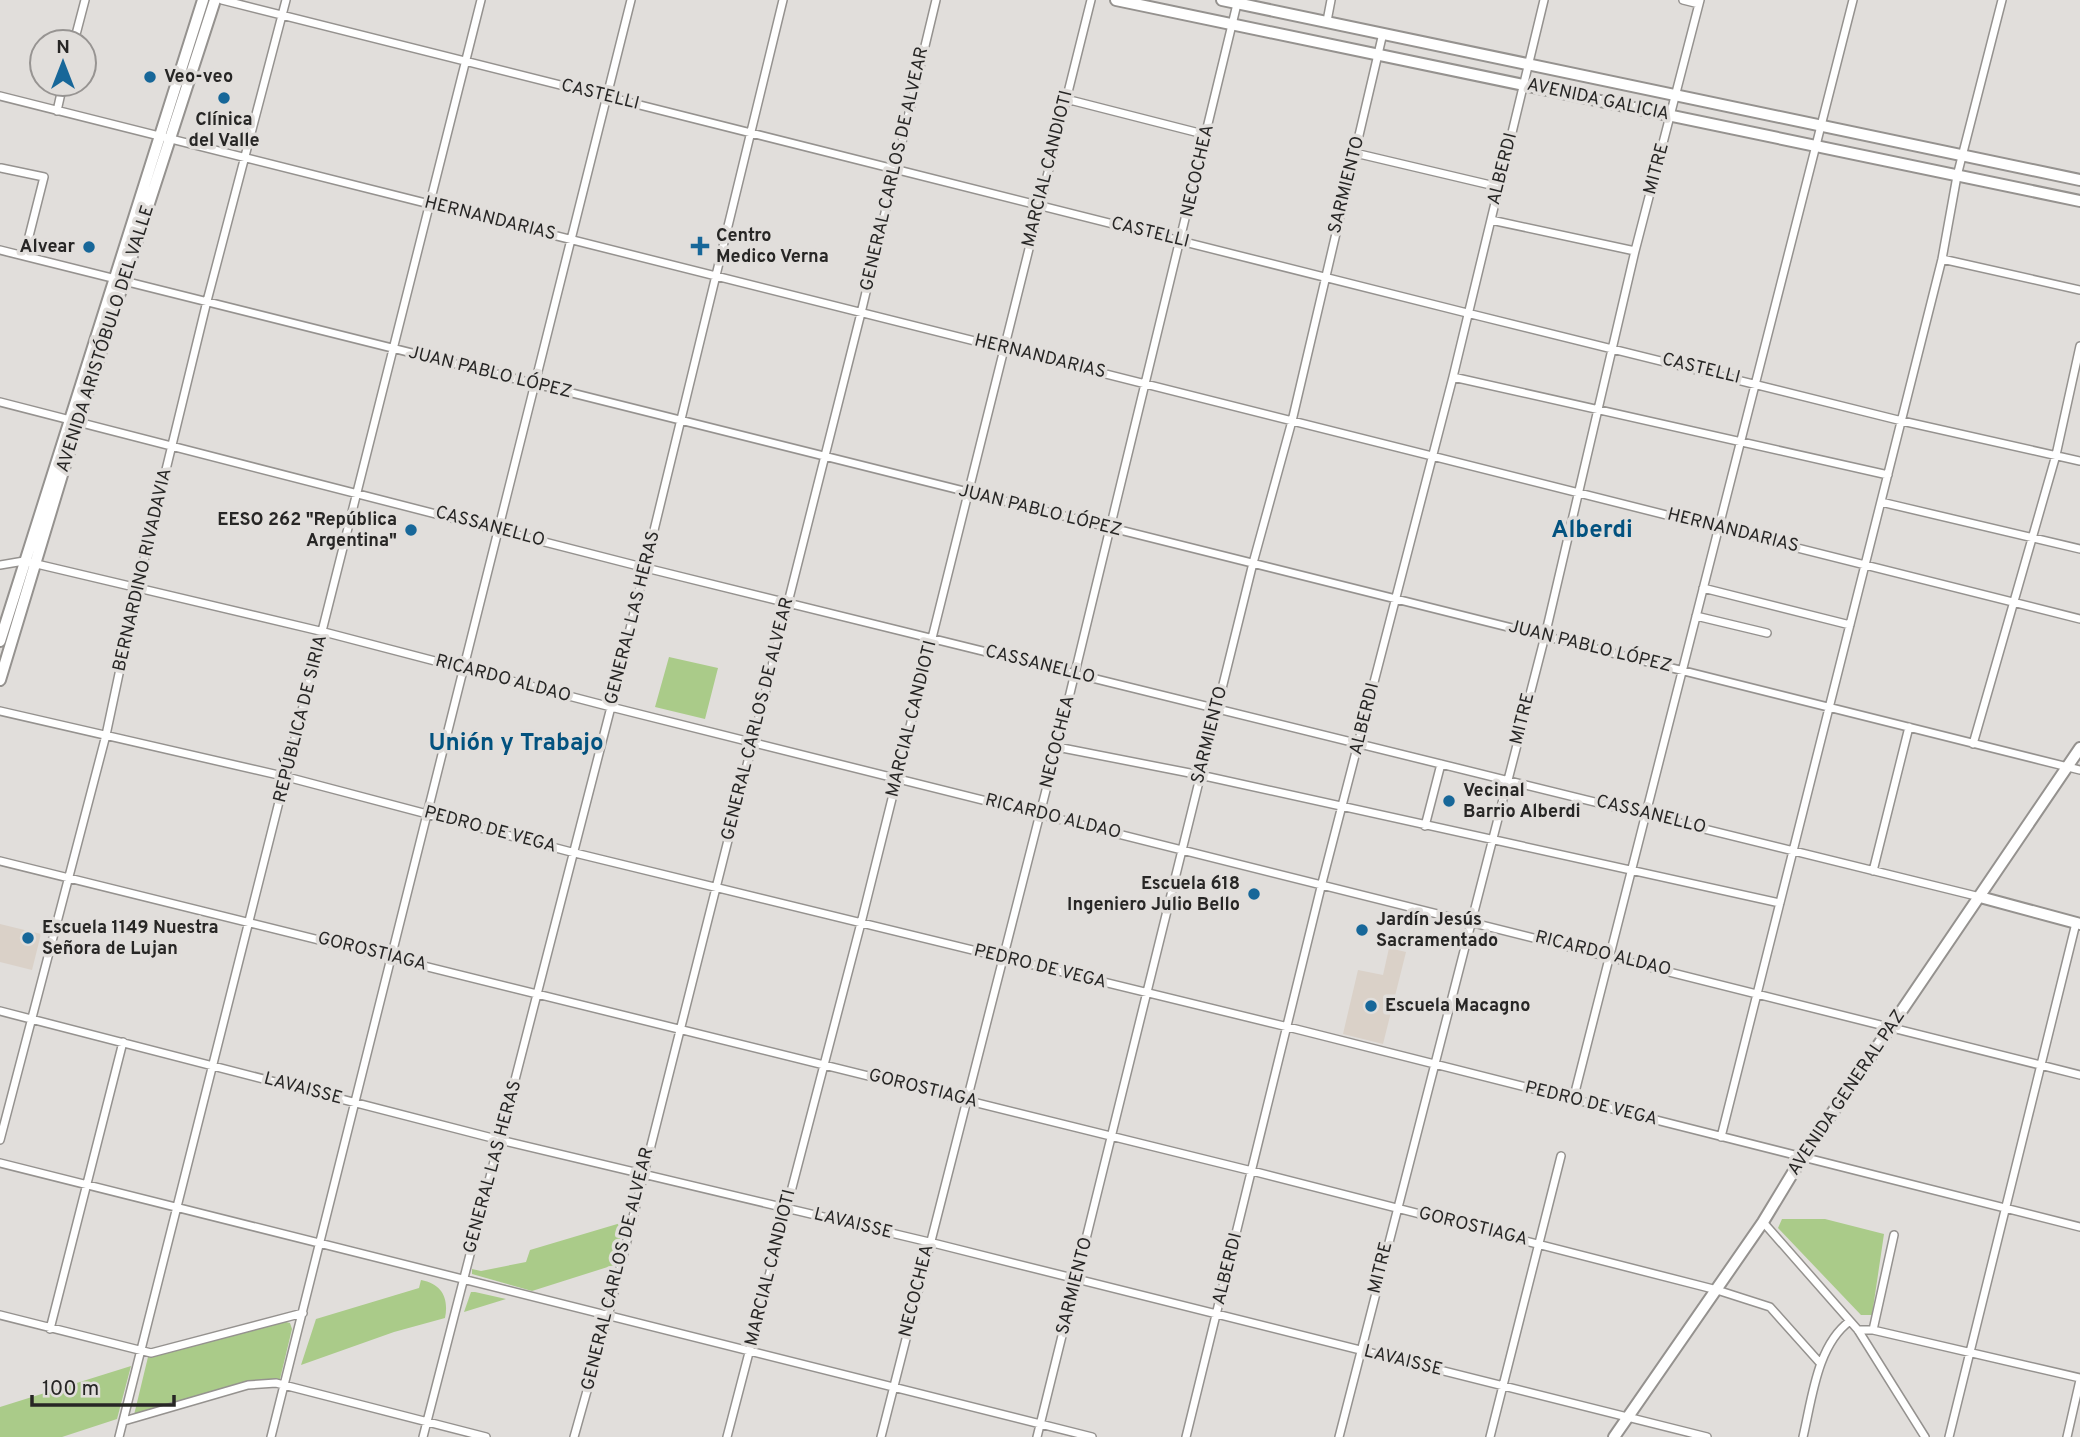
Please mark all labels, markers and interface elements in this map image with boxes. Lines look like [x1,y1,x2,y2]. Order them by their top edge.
north arrow [28,28,98,98]
text: N [56,36,70,60]
street label: GENERAL CARLOS DE ALVEAR [856,45,934,293]
place label: Veo-veo [164,66,233,89]
marker: Veo-veo [142,69,158,85]
street label: CASTELLI [558,74,642,116]
street label: AVENIDA GALICIA [1525,74,1671,126]
street label: MARCIAL CANDIOTI [1017,88,1079,250]
marker: Clínica del Valle [216,90,232,106]
place label: Clínica del Valle [189,109,259,153]
street label: NECOCHEA [1176,122,1220,220]
street label: ALBERDI [1483,131,1523,207]
street label: SARMIENTO [1324,134,1370,236]
street label: MITRE [1639,141,1675,197]
street label: HERNANDARIAS [422,192,558,246]
street label: AVENIDA ARISTÓBULO DEL VALLE [50,202,160,475]
street label: CASTELLI [1108,212,1192,254]
place label: Centro Medico Verna [716,225,829,269]
place label: Alvear [19,236,75,259]
marker: Centro Medico Verna [690,236,710,256]
marker: Alvear [81,239,97,255]
street label: HERNANDARIAS [972,330,1108,384]
street label: JUAN PABLO LÓPEZ [406,340,575,404]
street label: CASTELLI [1659,348,1743,390]
street label: BERNARDINO RIVADAVIA [108,466,178,674]
street label: JUAN PABLO LÓPEZ [956,478,1125,542]
street label: CASSANELLO [433,501,547,553]
street label: HERNANDARIAS [1665,504,1801,558]
place label: EESO 262 "República Argentina" [217,509,397,553]
district label: Alberdi [1551,516,1633,546]
marker: EESO 262 "República Argentina" [403,522,419,538]
street label: GENERAL LAS HERAS [600,529,666,707]
street label: GENERAL CARLOS DE ALVEAR [717,595,799,843]
street label: JUAN PABLO LÓPEZ [1506,614,1675,678]
street label: REPÚBLICA DE SIRIA [267,632,333,805]
street label: MARCIAL CANDIOTI [881,638,943,800]
street label: CASSANELLO [983,640,1097,690]
street label: RICARDO ALDAO [433,650,573,708]
street label: ALBERDI [1345,681,1385,757]
street label: SARMIENTO [1187,684,1233,786]
street label: MITRE [1505,691,1541,747]
street label: NECOCHEA [1035,693,1081,791]
district label: Unión y Trabajo [428,729,604,759]
place label: Vecinal Barrio Alberdi [1463,780,1581,824]
street label: RICARDO ALDAO [983,789,1123,845]
street label: CASSANELLO [1594,790,1708,840]
marker: Vecinal Barrio Alberdi [1441,793,1457,809]
street label: PEDRO DE VEGA [421,801,559,859]
place label: Escuela 618 Ingeniero Julio Bello [1067,873,1240,917]
marker: Escuela 618 Ingeniero Julio Bello [1246,886,1262,902]
place label: Jardín Jesús Sacramentado [1376,909,1498,953]
place label: Escuela 1149 Nuestra Señora de Lujan [42,917,219,961]
marker: Jardín Jesús Sacramentado [1354,922,1370,938]
street label: RICARDO ALDAO [1533,926,1673,982]
street label: GOROSTIAGA [315,927,429,977]
marker: Escuela 1149 Nuestra Señora de Lujan [20,930,36,946]
street label: PEDRO DE VEGA [971,939,1109,995]
place label: Escuela Macagno [1385,995,1530,1018]
marker: Escuela Macagno [1363,998,1379,1014]
street label: AVENIDA GENERAL PAZ [1783,1006,1911,1180]
street label: GOROSTIAGA [866,1064,980,1114]
street label: LAVAISSE [261,1067,345,1111]
street label: PEDRO DE VEGA [1522,1076,1660,1132]
street label: GENERAL LAS HERAS [459,1078,527,1256]
street label: GENERAL CARLOS DE ALVEAR [577,1145,659,1393]
street label: MARCIAL CANDIOTI [740,1187,802,1349]
street label: GOROSTIAGA [1416,1202,1530,1252]
street label: LAVAISSE [811,1203,895,1245]
street label: ALBERDI [1208,1231,1248,1307]
street label: SARMIENTO [1052,1235,1098,1337]
street label: MITRE [1363,1240,1399,1296]
street label: NECOCHEA [894,1242,940,1340]
street label: LAVAISSE [1361,1340,1445,1382]
scale bar [32,1364,173,1408]
text: 100 m [42,1376,99,1403]

